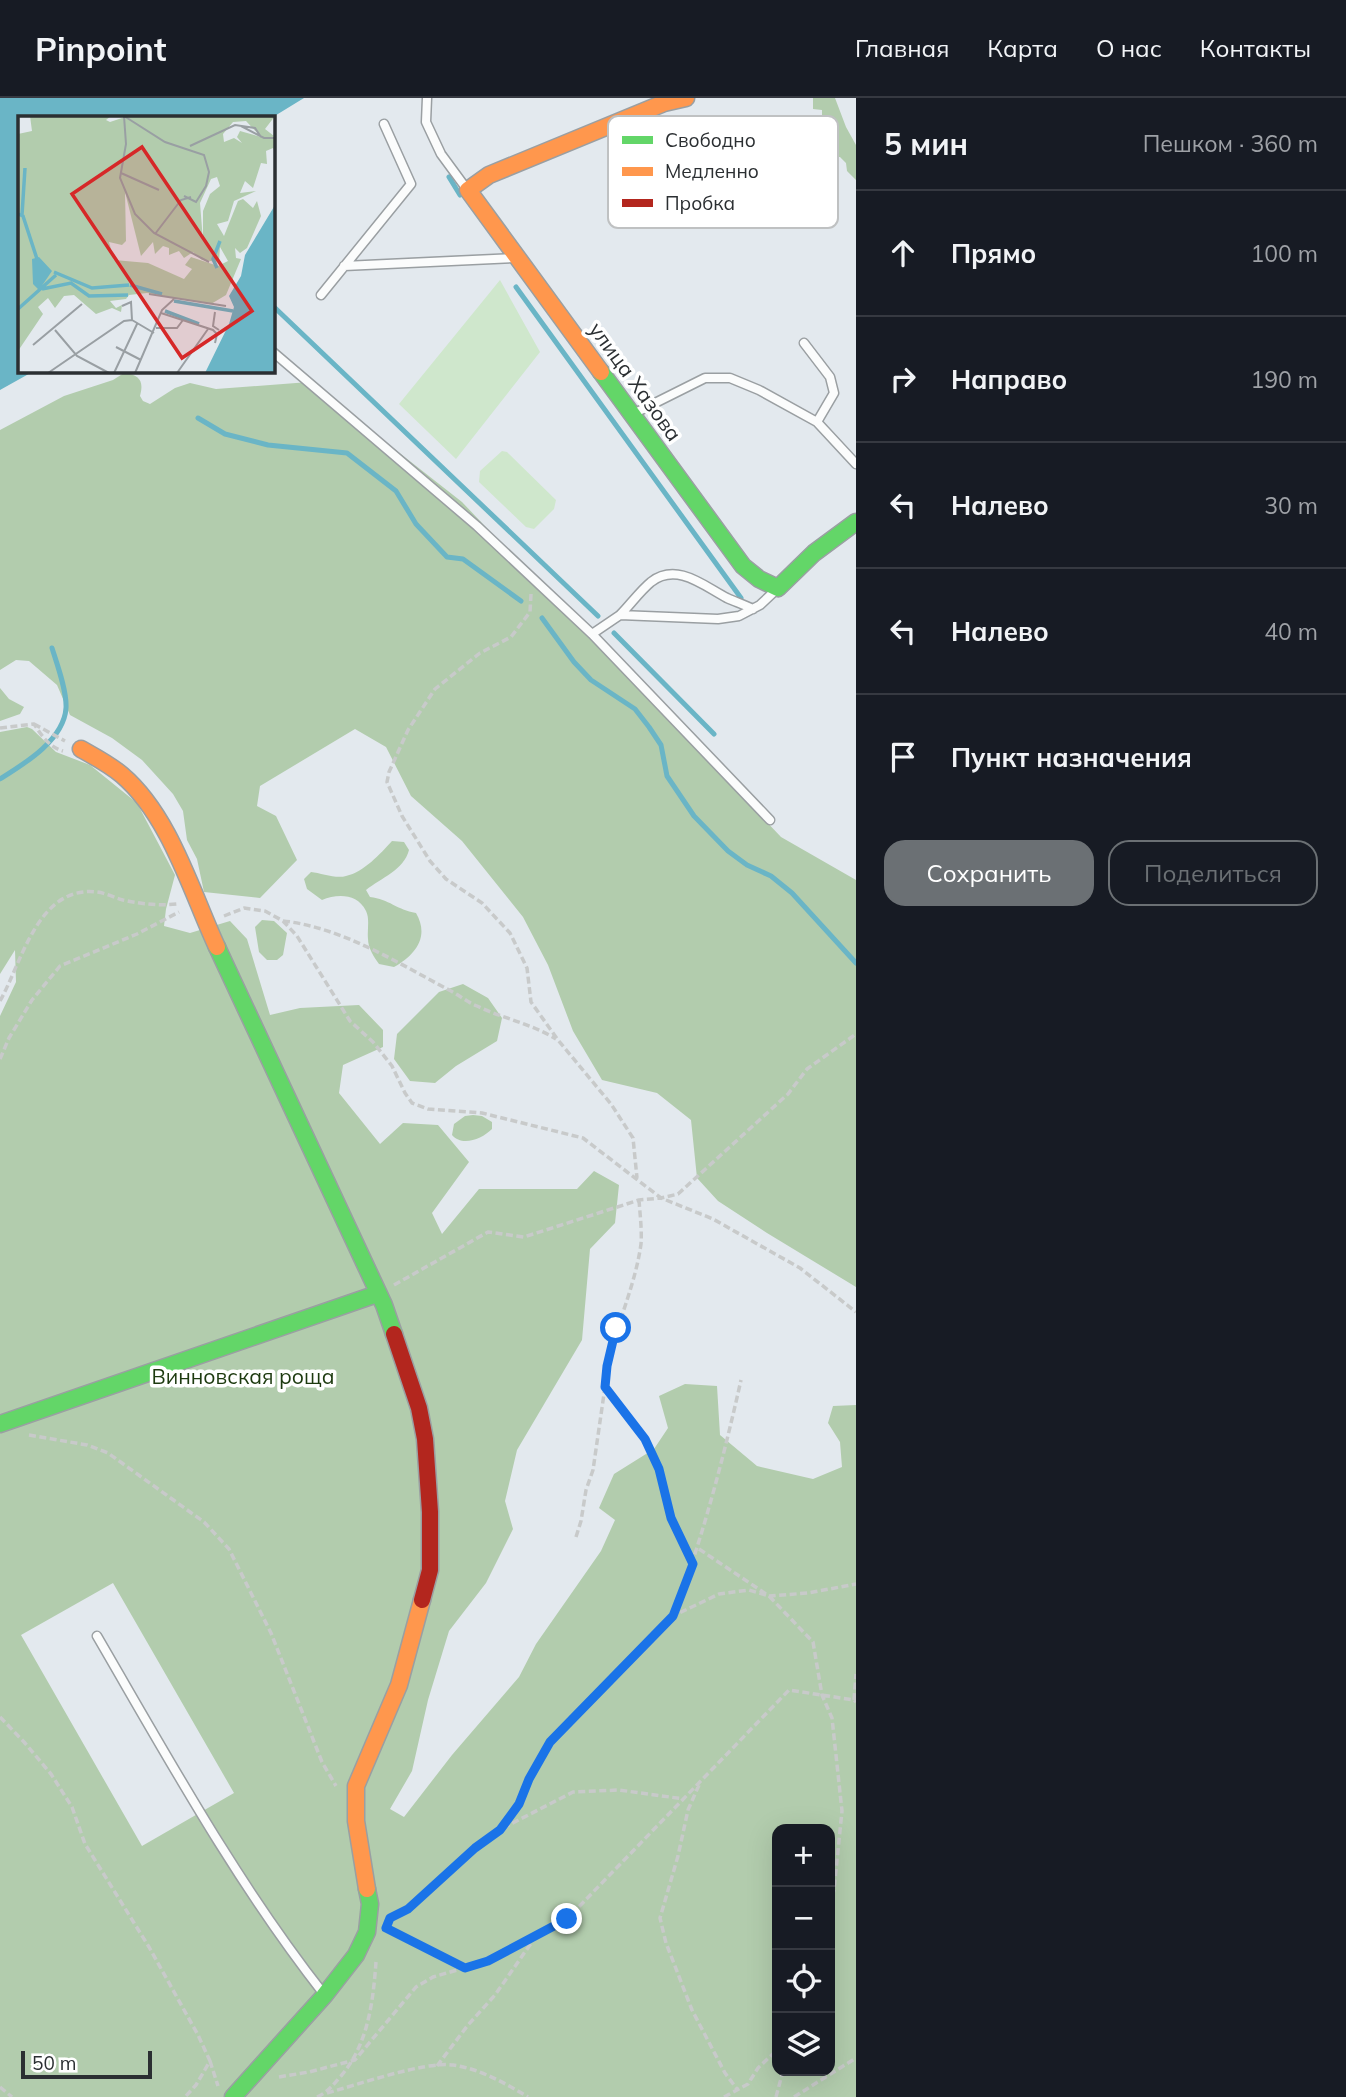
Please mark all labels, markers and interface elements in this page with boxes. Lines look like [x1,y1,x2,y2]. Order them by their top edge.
text: Pinpoint [35,28,167,69]
text: Главная [855,33,949,63]
text: Карта [987,33,1058,63]
text: О нас [1096,33,1162,63]
text: Контакты [1200,33,1311,63]
inset map [18,116,275,373]
legend [608,116,838,228]
text: 5 мин [884,125,968,163]
text: Свободно [665,128,756,152]
text: Пешком · 360 m [1143,129,1318,158]
text: Медленно [665,159,759,183]
text: Пробка [665,191,735,215]
icon: ahead [884,234,922,272]
text: Прямо [951,237,1036,270]
text: 100 m [1250,239,1318,268]
street label: улица Хазова [584,317,688,446]
icon: right [884,360,922,398]
text: Направо [951,363,1067,396]
text: 190 m [1250,365,1318,394]
icon: left [884,486,922,524]
text: Налево [951,489,1049,522]
text: 30 m [1264,491,1318,520]
icon: left [884,612,922,650]
text: Налево [951,615,1049,648]
text: 40 m [1264,617,1318,646]
icon: arrive [884,738,922,776]
text: Пункт назначения [951,741,1192,774]
button: Сохранить [884,840,1094,906]
button: Поделиться [1108,840,1318,906]
route start [600,1312,631,1343]
park label: Винновская роща [151,1363,335,1389]
map controls [772,1824,835,2076]
button: + [772,1824,835,1887]
button: − [772,1887,835,1950]
route end [551,1903,582,1934]
button: locate [772,1950,835,2013]
button: layers [772,2013,835,2076]
scale bar [21,2048,152,2080]
text: 50 m [32,2051,76,2075]

